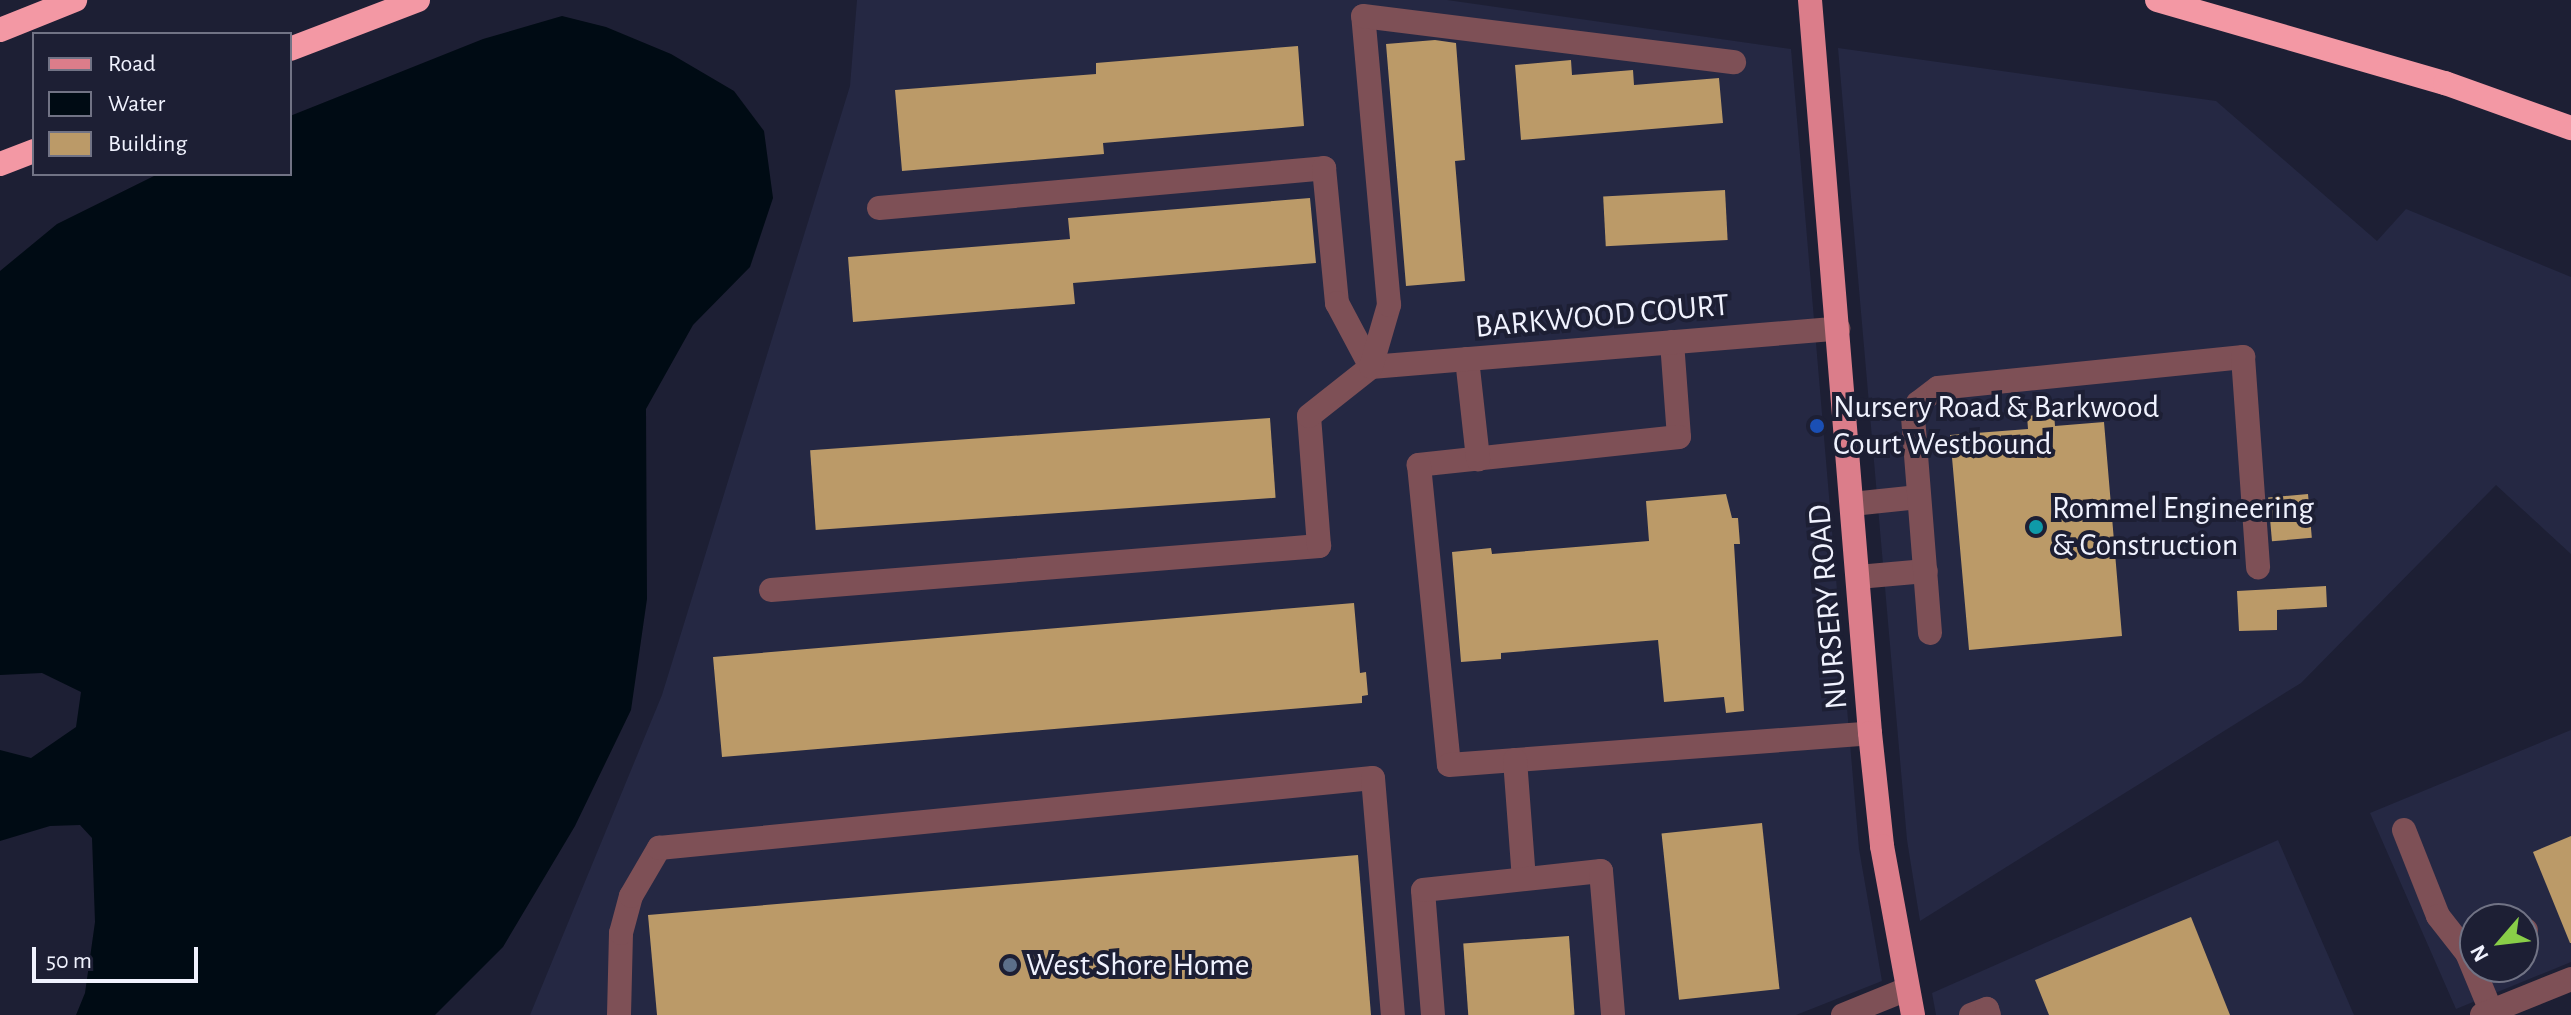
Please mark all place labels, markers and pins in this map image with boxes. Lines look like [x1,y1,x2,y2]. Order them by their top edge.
place label: Nursery Road & Barkwood Court Westbound [1833,389,2159,464]
marker: Nursery Road & Barkwood Court Westbound [1808,417,1826,435]
place label: Rommel Engineering & Construction [2052,490,2314,565]
marker: Rommel Engineering & Construction [2027,518,2045,536]
place label: West Shore Home [1026,946,1249,984]
marker: West Shore Home [1001,956,1019,974]

